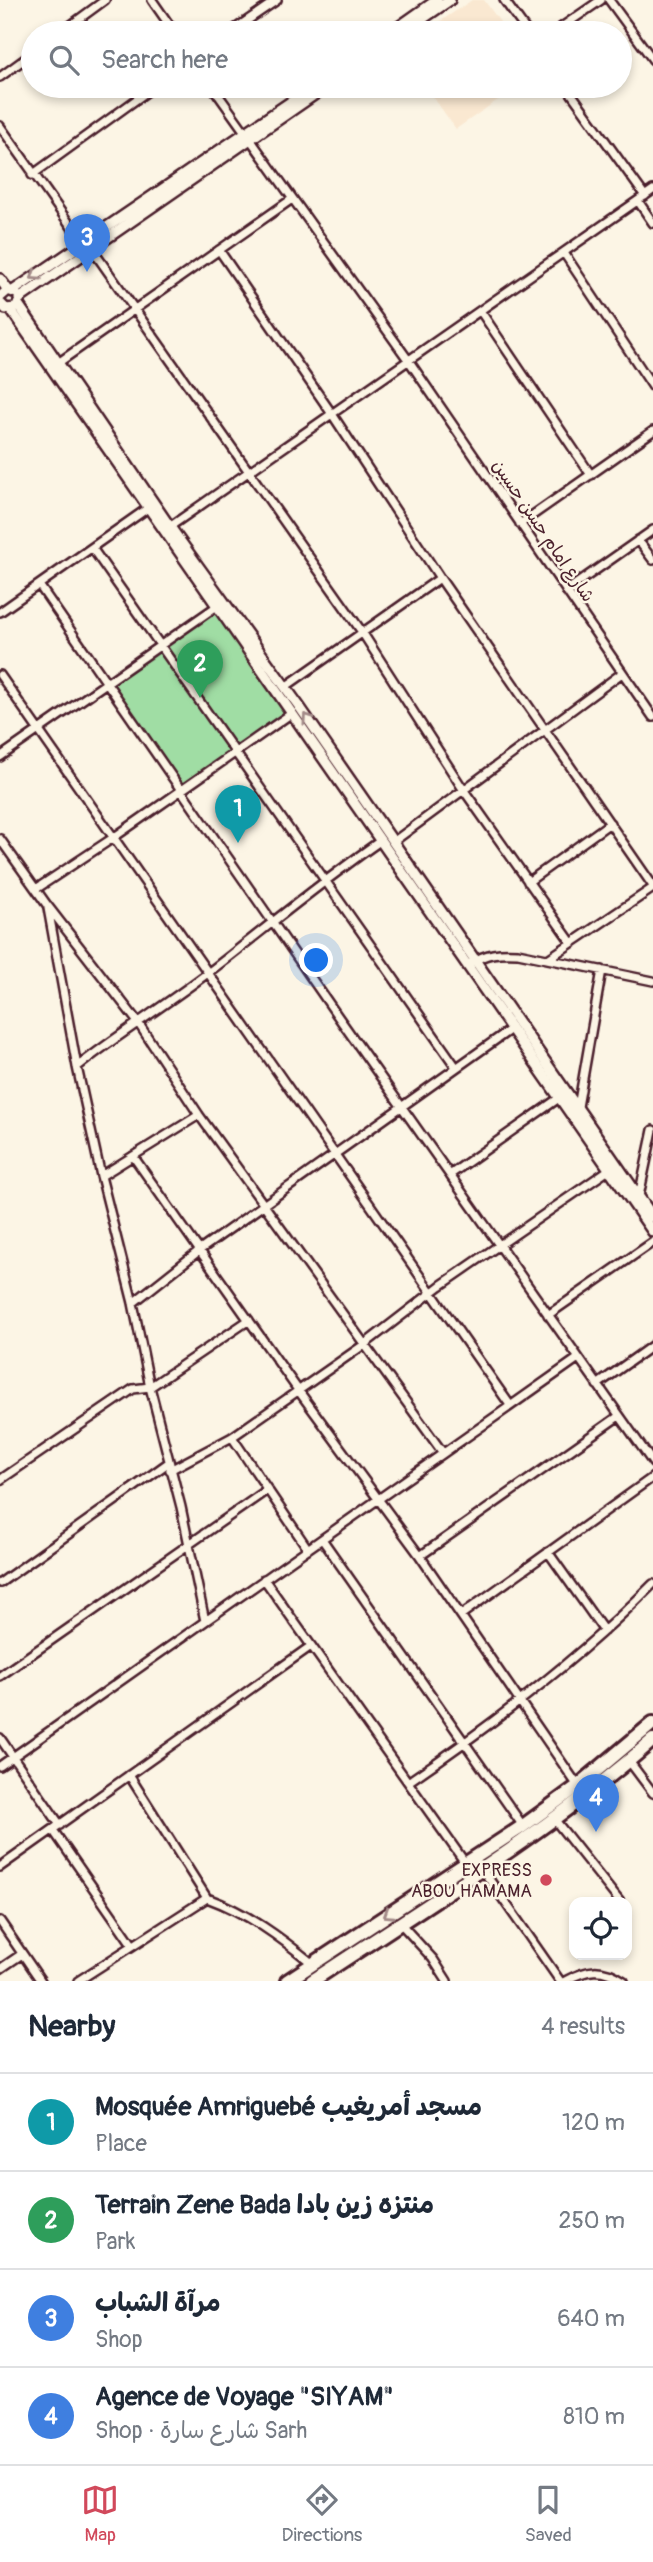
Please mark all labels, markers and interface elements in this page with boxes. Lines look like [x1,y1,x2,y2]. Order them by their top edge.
search box [21,21,632,98]
icon: search [45,41,83,79]
text: Search here [101,44,228,76]
pin: 3 [64,214,110,272]
one-way arrow [30,268,43,280]
street label: شارع امام حسن حسين [485,455,599,608]
pin: 2 [177,640,223,698]
one-way arrow [303,713,315,726]
pin: 1 [215,785,261,843]
your location [299,943,333,977]
pin: 4 [573,1774,619,1832]
place label: EXPRESS ABOU HAMAMA [411,1859,532,1903]
marker: EXPRESS ABOU HAMAMA [538,1872,554,1888]
map controls [569,1897,632,1960]
button: locate [569,1897,632,1960]
one-way arrow [383,1906,396,1919]
text: Nearby [28,2008,115,2045]
text: 4 results [541,2012,625,2041]
text: Mosquée Amriguebé مسجد أمريغيب [95,2091,482,2123]
text: 1 [47,2108,56,2137]
text: 120 m [562,2108,625,2137]
text: Place [95,2129,147,2158]
text: Terrain Zene Bada منتزه زين بادا [95,2189,434,2221]
text: 2 [45,2206,57,2235]
text: 250 m [559,2206,625,2235]
text: Park [95,2227,135,2256]
text: مرآة الشباب [95,2287,221,2319]
text: 3 [45,2304,57,2333]
text: 640 m [557,2304,625,2333]
text: Shop [95,2325,143,2354]
text: Agence de Voyage "SIYAM" [95,2381,394,2413]
text: 4 [44,2402,58,2431]
text: 810 m [563,2402,625,2431]
text: Shop · شارع سارة Sarh [95,2416,307,2445]
tab: Map [81,2481,119,2547]
tab: Directions [282,2481,362,2547]
tab: Saved [525,2481,572,2547]

